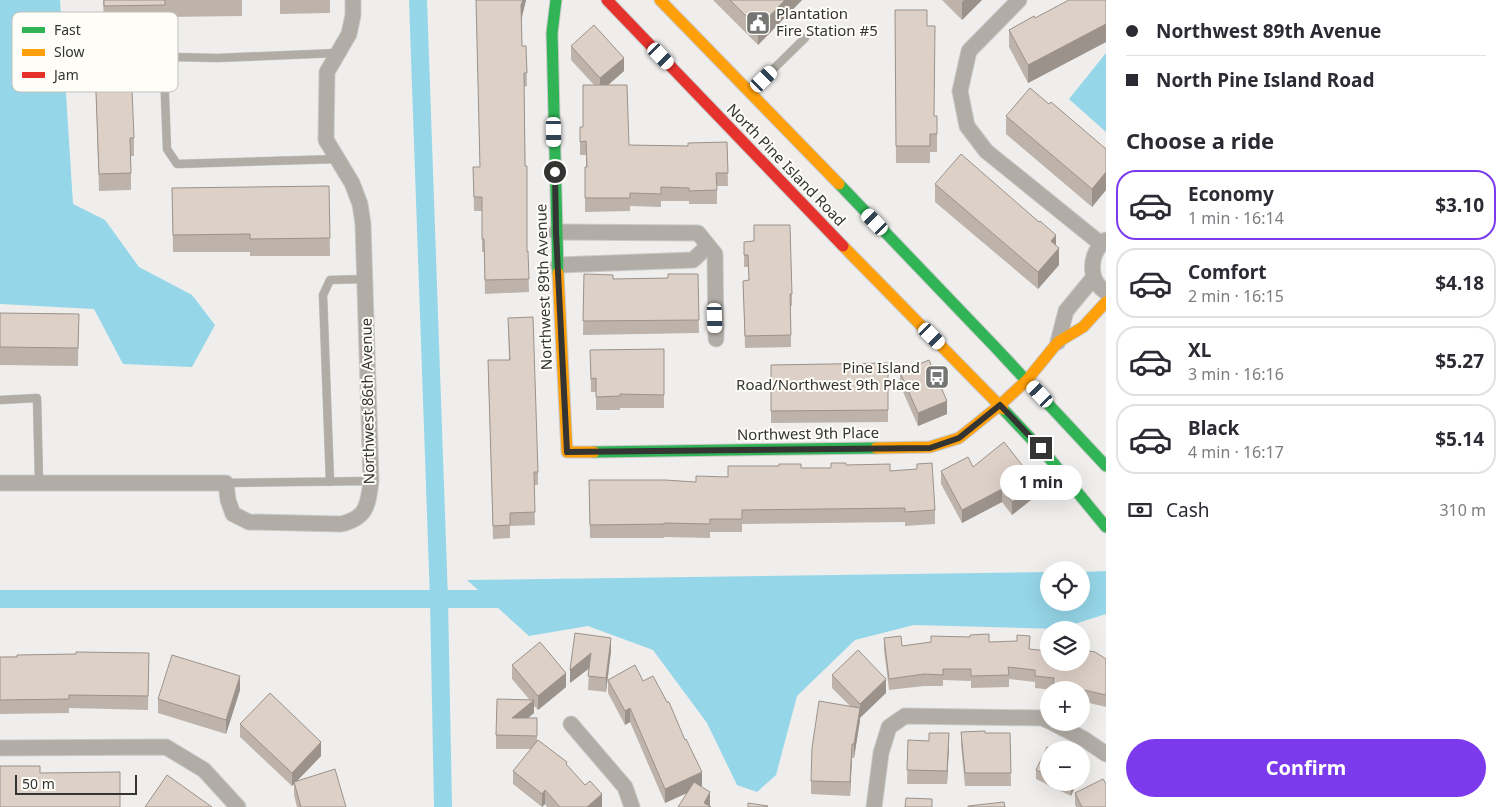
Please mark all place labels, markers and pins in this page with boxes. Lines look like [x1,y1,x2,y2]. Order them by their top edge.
place label: Plantation Fire Station #5 [776,3,878,40]
public building icon: Plantation Fire Station #5 [745,10,771,36]
place label: Pine Island Road/Northwest 9th Place [736,357,920,394]
bus stop icon: Pine Island Road/Northwest 9th Place [924,364,950,390]

